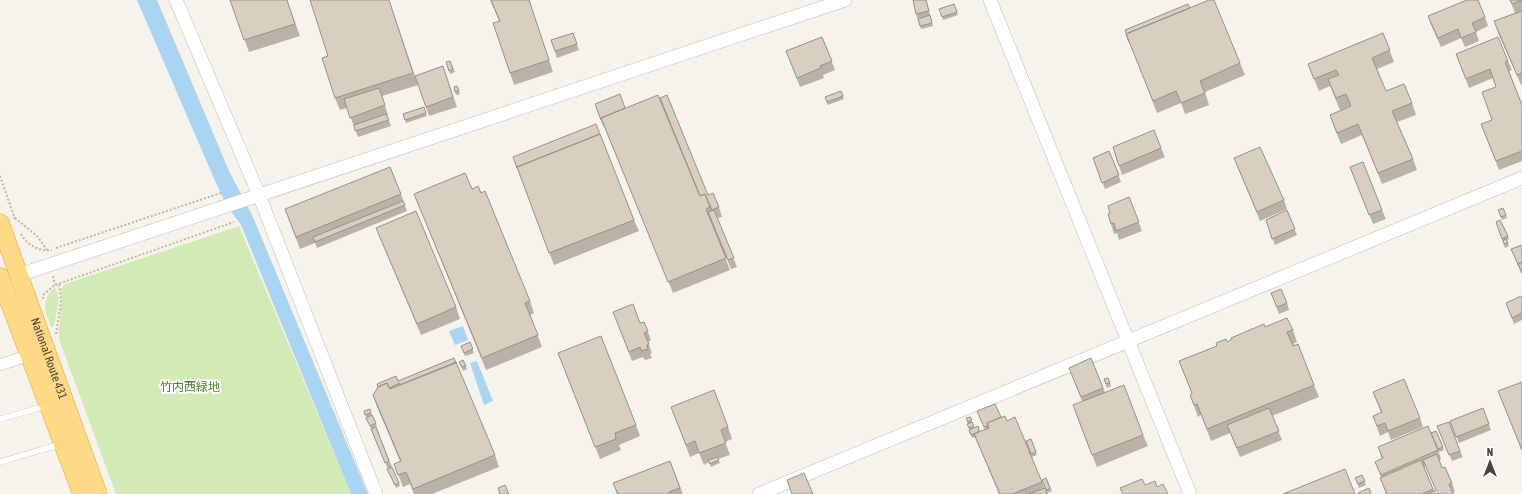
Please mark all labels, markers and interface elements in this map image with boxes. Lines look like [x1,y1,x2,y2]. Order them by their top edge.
street label: National Route 431 [28,316,70,401]
park label: 竹内西緑地 [160,380,220,394]
north arrow [1470,442,1510,482]
text: N [1487,446,1493,458]

